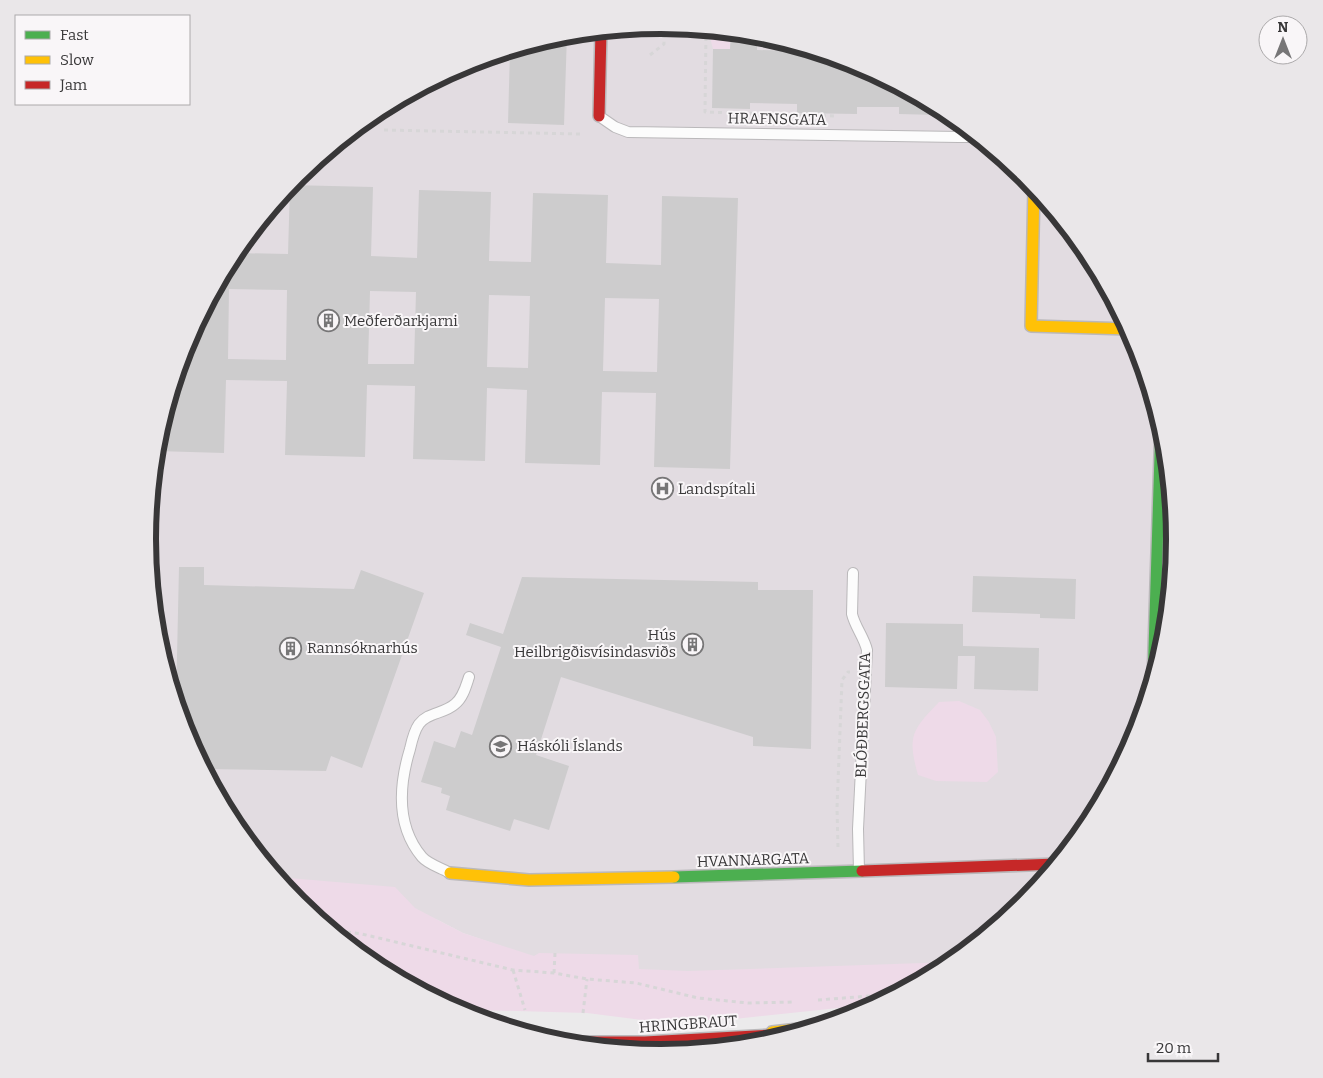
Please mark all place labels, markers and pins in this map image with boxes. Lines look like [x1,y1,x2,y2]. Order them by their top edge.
building icon: Meðferðarkjarni [316,309,340,333]
place label: Meðferðarkjarni [344,312,458,330]
hospital icon: Landspítali [650,477,674,501]
place label: Landspítali [678,480,756,498]
place label: Hús Heilbrigðisvísindasviðs [514,626,676,661]
building icon: Hús Heilbrigðisvísindasviðs [680,632,704,656]
building icon: Rannsóknarhús [279,636,303,660]
place label: Rannsóknarhús [307,639,418,657]
school or university icon: Háskóli Íslands [489,734,513,758]
place label: Háskóli Íslands [517,737,623,755]

